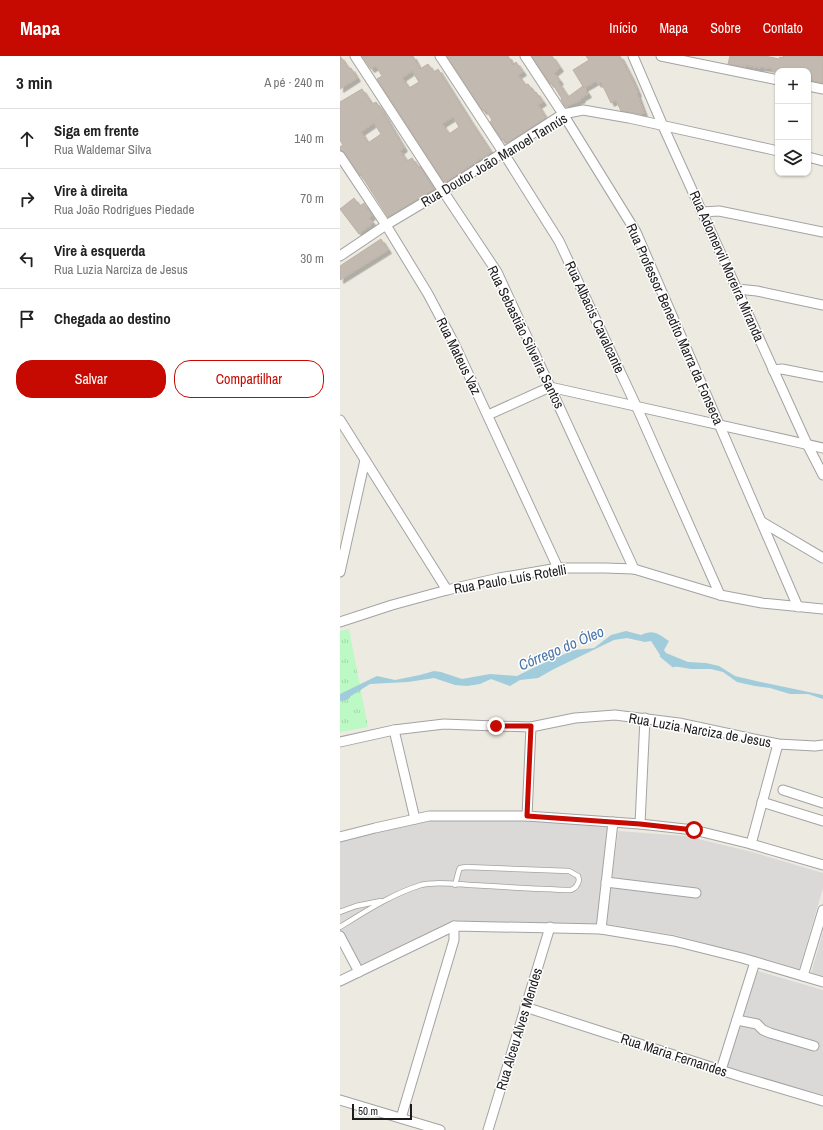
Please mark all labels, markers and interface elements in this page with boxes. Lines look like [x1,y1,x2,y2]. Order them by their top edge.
text: Mapa [20,15,60,41]
text: Início [609,19,637,37]
text: Mapa [659,19,688,37]
text: Sobre [710,19,741,37]
text: Contato [763,19,803,37]
map controls [775,68,811,176]
button: + [775,68,811,104]
text: 3 min [16,71,52,94]
text: A pé · 240 m [264,74,324,91]
button: − [775,104,811,140]
street label: Rua Doutor João Manoel Tannús [417,109,571,211]
text: Siga em frente [54,120,139,141]
icon: ahead [16,128,38,150]
text: 140 m [294,130,324,147]
button: layers [775,140,811,176]
text: Rua Waldemar Silva [54,141,151,158]
text: Vire à direita [54,180,128,201]
icon: right [16,188,38,210]
street label: Rua Adomervil Moreira Miranda [686,188,769,345]
text: 70 m [300,190,324,207]
text: Rua João Rodrigues Piedade [54,201,194,218]
street label: Rua Professor Benedito Marra da Fonseca [622,221,728,428]
text: Vire à esquerda [54,240,145,261]
icon: left [16,248,38,270]
text: 30 m [300,250,324,267]
street label: Rua Albacis Cavalcante [561,258,629,376]
text: Rua Luzia Narciza de Jesus [54,261,188,278]
street label: Rua Sebastião Silveira Santos [483,262,569,412]
icon: arrive [16,308,38,330]
text: Chegada ao destino [54,308,171,329]
street label: Rua Mateus Vaz [432,314,486,398]
button: Salvar [16,360,166,398]
button: Compartilhar [174,360,324,398]
street label: Rua Paulo Luís Rotelli [452,560,568,598]
water label: Córrego do Óleo [515,621,607,675]
street label: Rua Luzia Narciza de Jesus [627,709,773,751]
route end [487,717,505,735]
route start [685,821,703,839]
street label: Rua Alceu Alves Mendes [492,965,546,1092]
street label: Rua Maria Fernandes [618,1029,730,1081]
scale bar [352,1102,412,1121]
text: 50 m [358,1104,378,1118]

